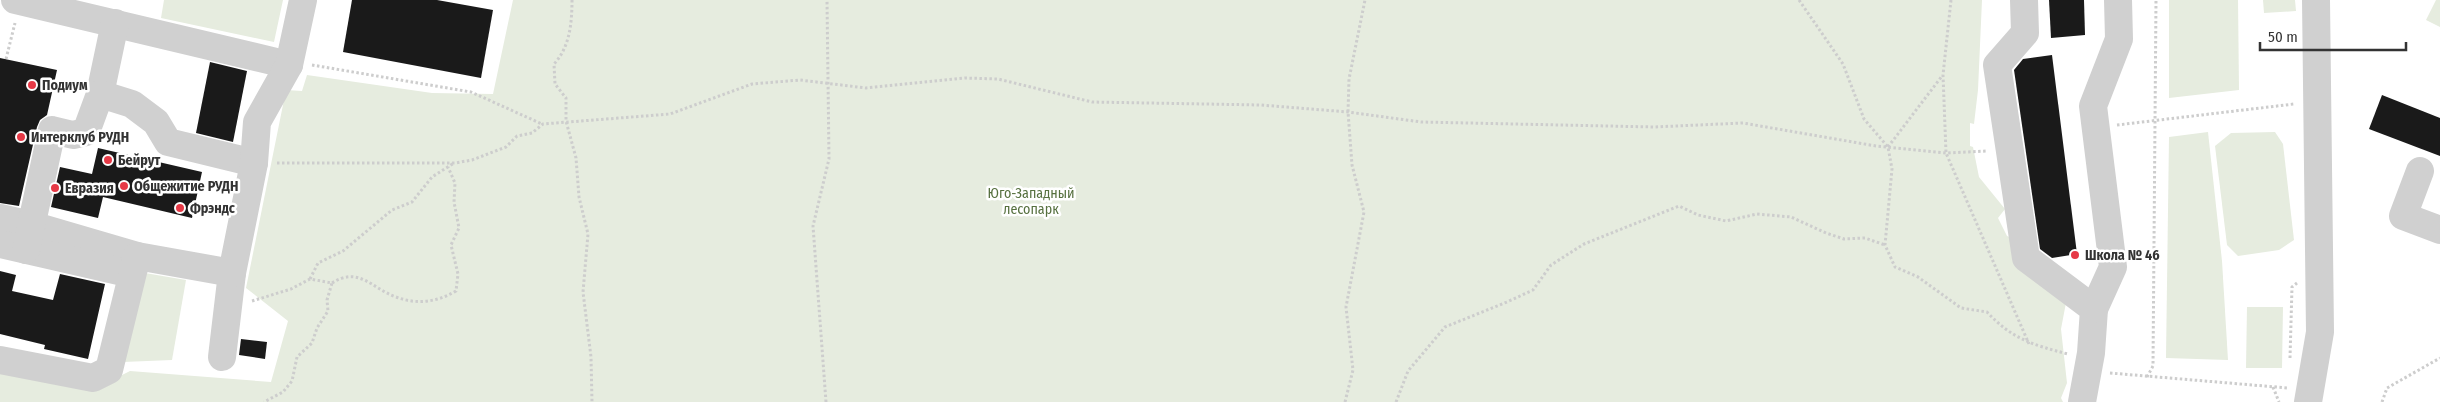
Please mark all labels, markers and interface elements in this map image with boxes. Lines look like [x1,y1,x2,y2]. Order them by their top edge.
scale bar [2260,20,2406,52]
text: 50 m [2268,28,2298,46]
place label: Подиум [42,77,88,94]
marker: Подиум [26,79,38,91]
place label: Интерклуб РУДН [31,129,129,146]
marker: Интерклуб РУДН [15,131,27,143]
place label: Бейрут [118,152,161,169]
marker: Бейрут [102,154,114,166]
place label: Общежитие РУДН [134,178,238,195]
place label: Евразия [65,180,114,197]
marker: Общежитие РУДН [118,180,130,192]
marker: Евразия [49,182,61,194]
park label: Юго-Западный лесопарк [987,185,1075,218]
place label: Фрэндс [190,200,236,217]
marker: Фрэндс [174,202,186,214]
place label: Школа № 46 [2085,247,2160,264]
marker: Школа № 46 [2069,249,2081,261]

